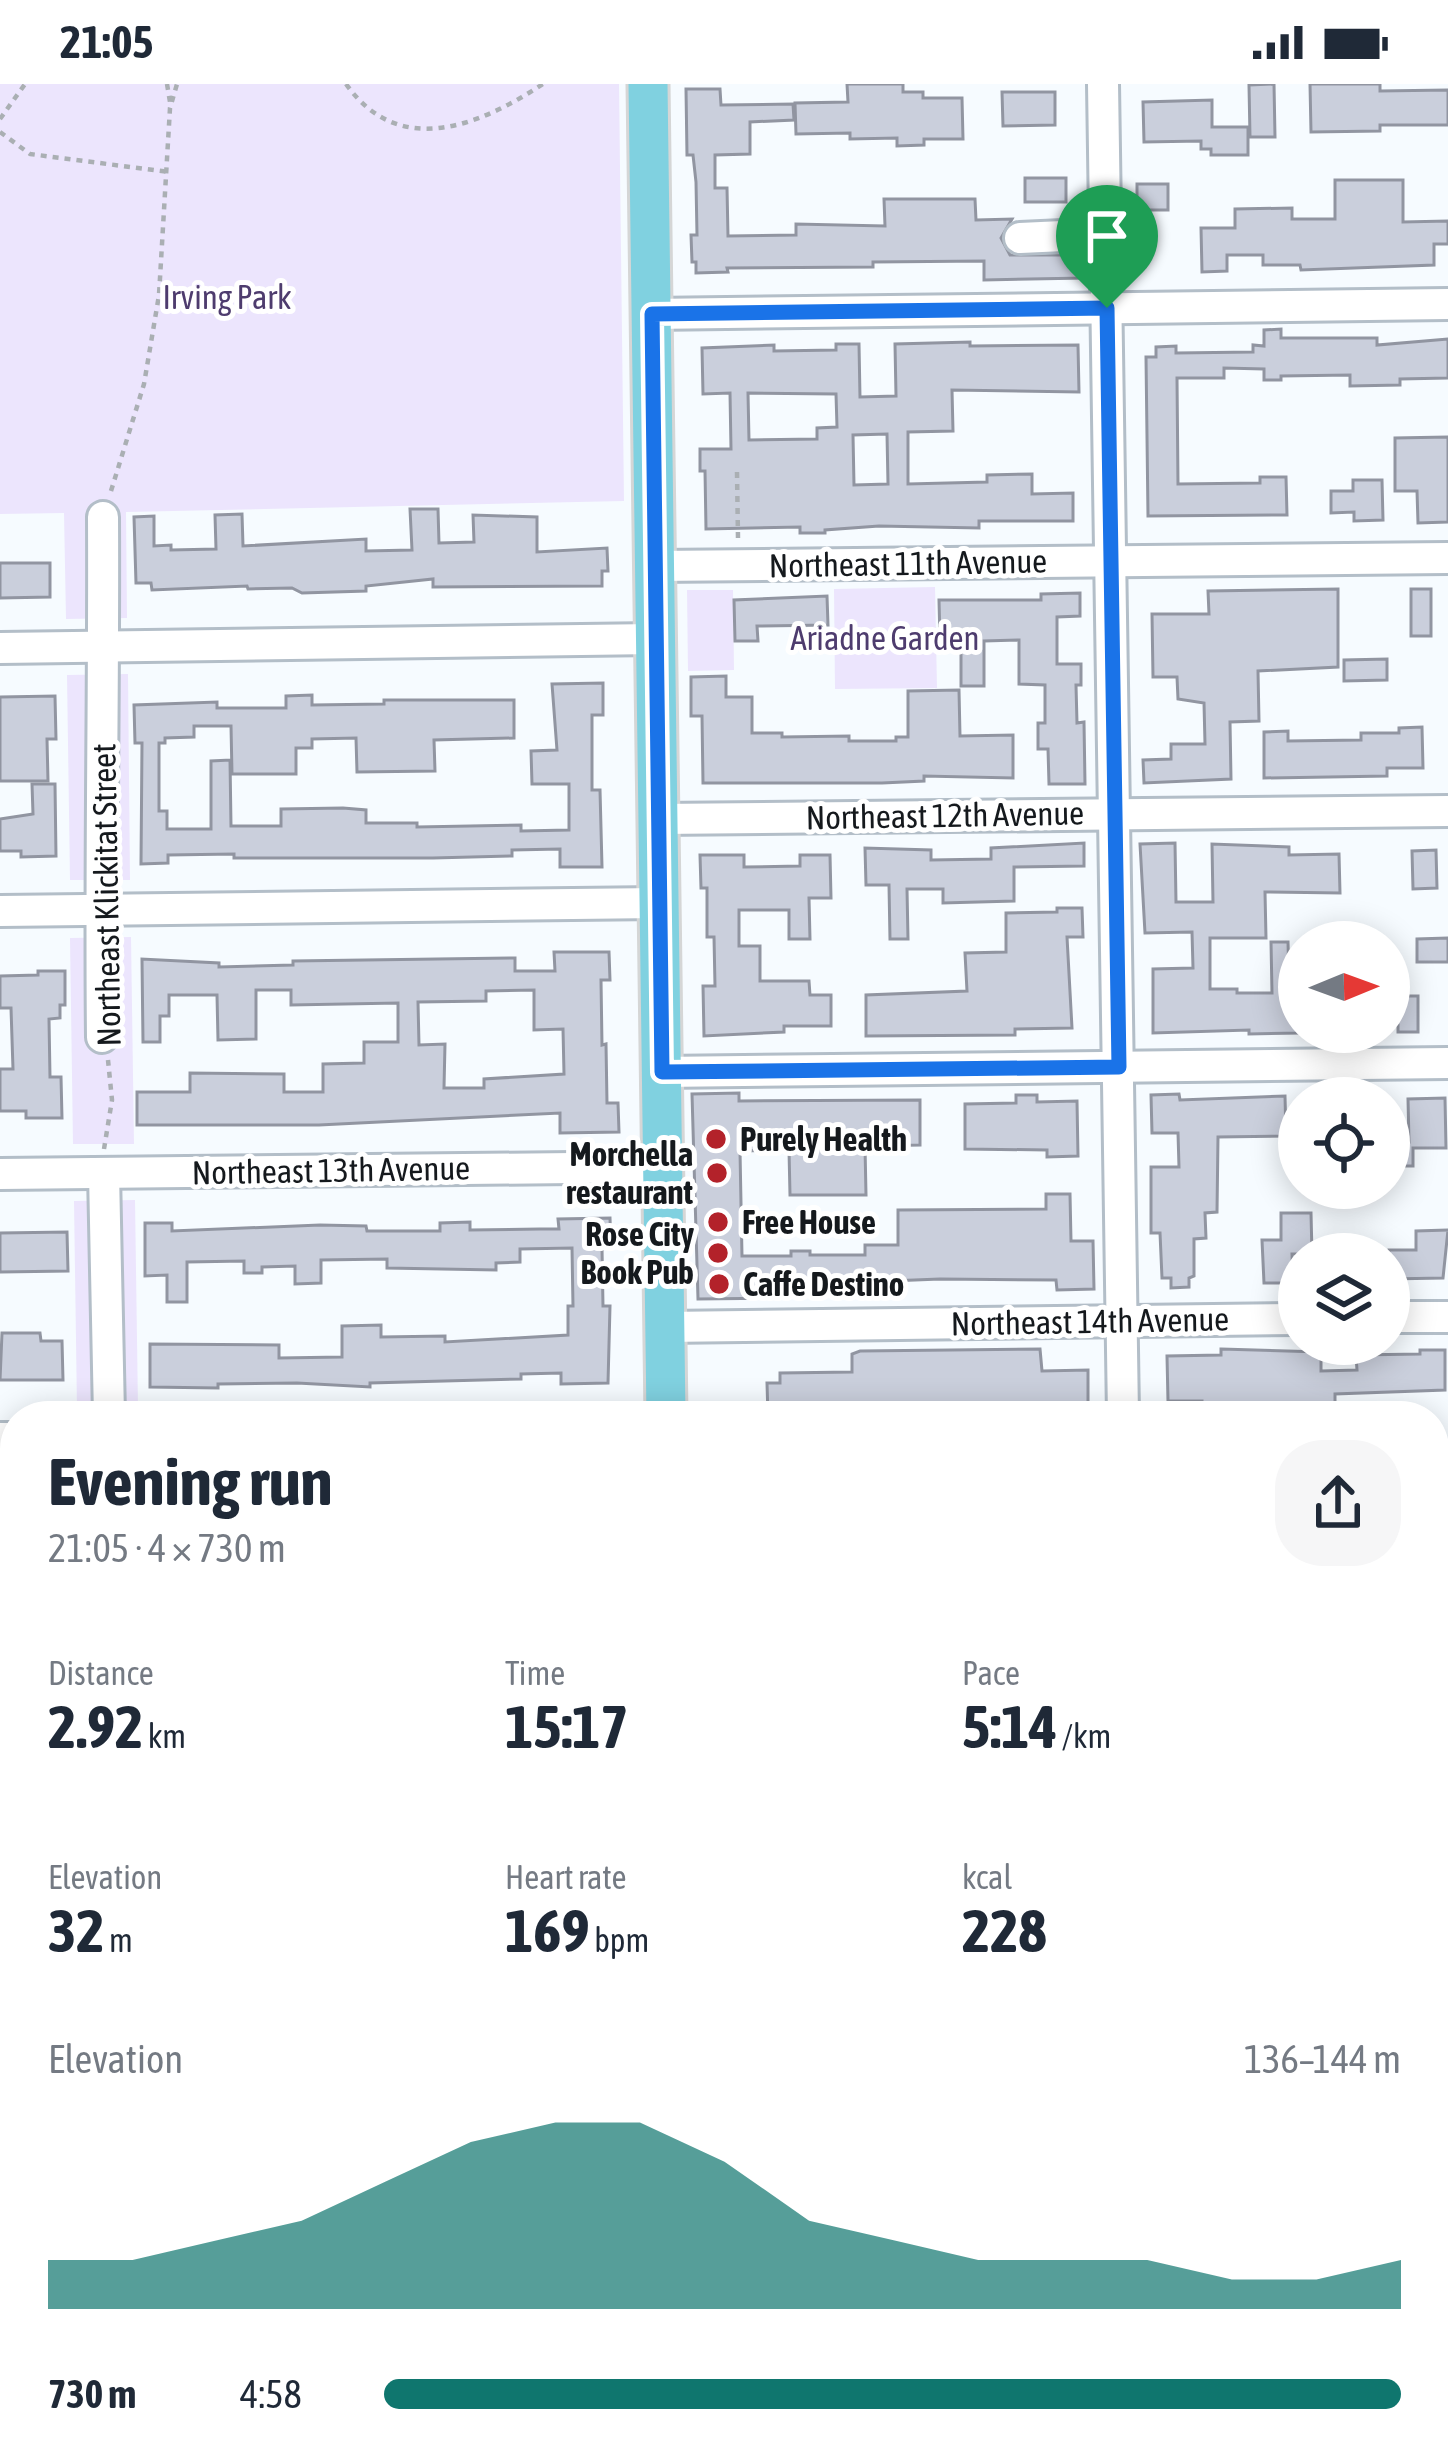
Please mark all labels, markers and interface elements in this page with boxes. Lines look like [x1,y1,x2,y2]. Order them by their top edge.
text: 21:05 [60,16,154,68]
pin [1056,185,1158,308]
icon: arrive [1074,203,1140,269]
park label: Irving Park [162,278,292,316]
street label: Northeast 11th Avenue [769,542,1047,584]
park label: Ariadne Garden [790,619,980,657]
street label: Northeast Klickitat Street [84,743,128,1047]
street label: Northeast 12th Avenue [806,794,1084,836]
north arrow [1278,921,1410,1053]
map controls [1278,921,1410,1365]
button: locate [1278,1077,1410,1209]
place label: Purely Health [740,1120,907,1158]
marker: Purely Health [703,1126,729,1152]
place label: Morchella restaurant [566,1135,693,1211]
street label: Northeast 13th Avenue [192,1149,470,1191]
marker: Morchella restaurant [704,1160,730,1186]
place label: Free House [742,1203,876,1241]
marker: Free House [705,1209,731,1235]
place label: Rose City Book Pub [581,1215,694,1291]
button: layers [1278,1233,1410,1365]
marker: Rose City Book Pub [705,1240,731,1266]
place label: Caffe Destino [743,1265,904,1303]
marker: Caffe Destino [706,1271,732,1297]
street label: Northeast 14th Avenue [951,1300,1229,1342]
button: share [1275,1440,1401,1566]
text: Evening run [48,1443,333,1519]
text: 21:05 · 4 × 730 m [48,1526,286,1570]
text: Distance [48,1654,154,1692]
text: Time [505,1654,565,1692]
text: Pace [962,1654,1020,1692]
text: 2.92 [48,1692,143,1761]
text: 15:17 [505,1692,628,1761]
text: 5:14 [962,1692,1057,1761]
text: km [143,1717,186,1755]
text: /km [1057,1717,1111,1755]
text: Elevation [48,1858,162,1896]
text: Heart rate [505,1858,627,1896]
text: kcal [962,1858,1012,1896]
text: 32 [48,1896,104,1965]
text: 169 [505,1896,590,1965]
text: 228 [962,1896,1047,1965]
text: m [104,1921,133,1959]
text: bpm [590,1921,649,1959]
text: Elevation [48,2037,183,2081]
text: 136–144 m [1244,2037,1401,2081]
text: 730 m [48,2372,136,2416]
text: 4:58 [240,2372,302,2416]

